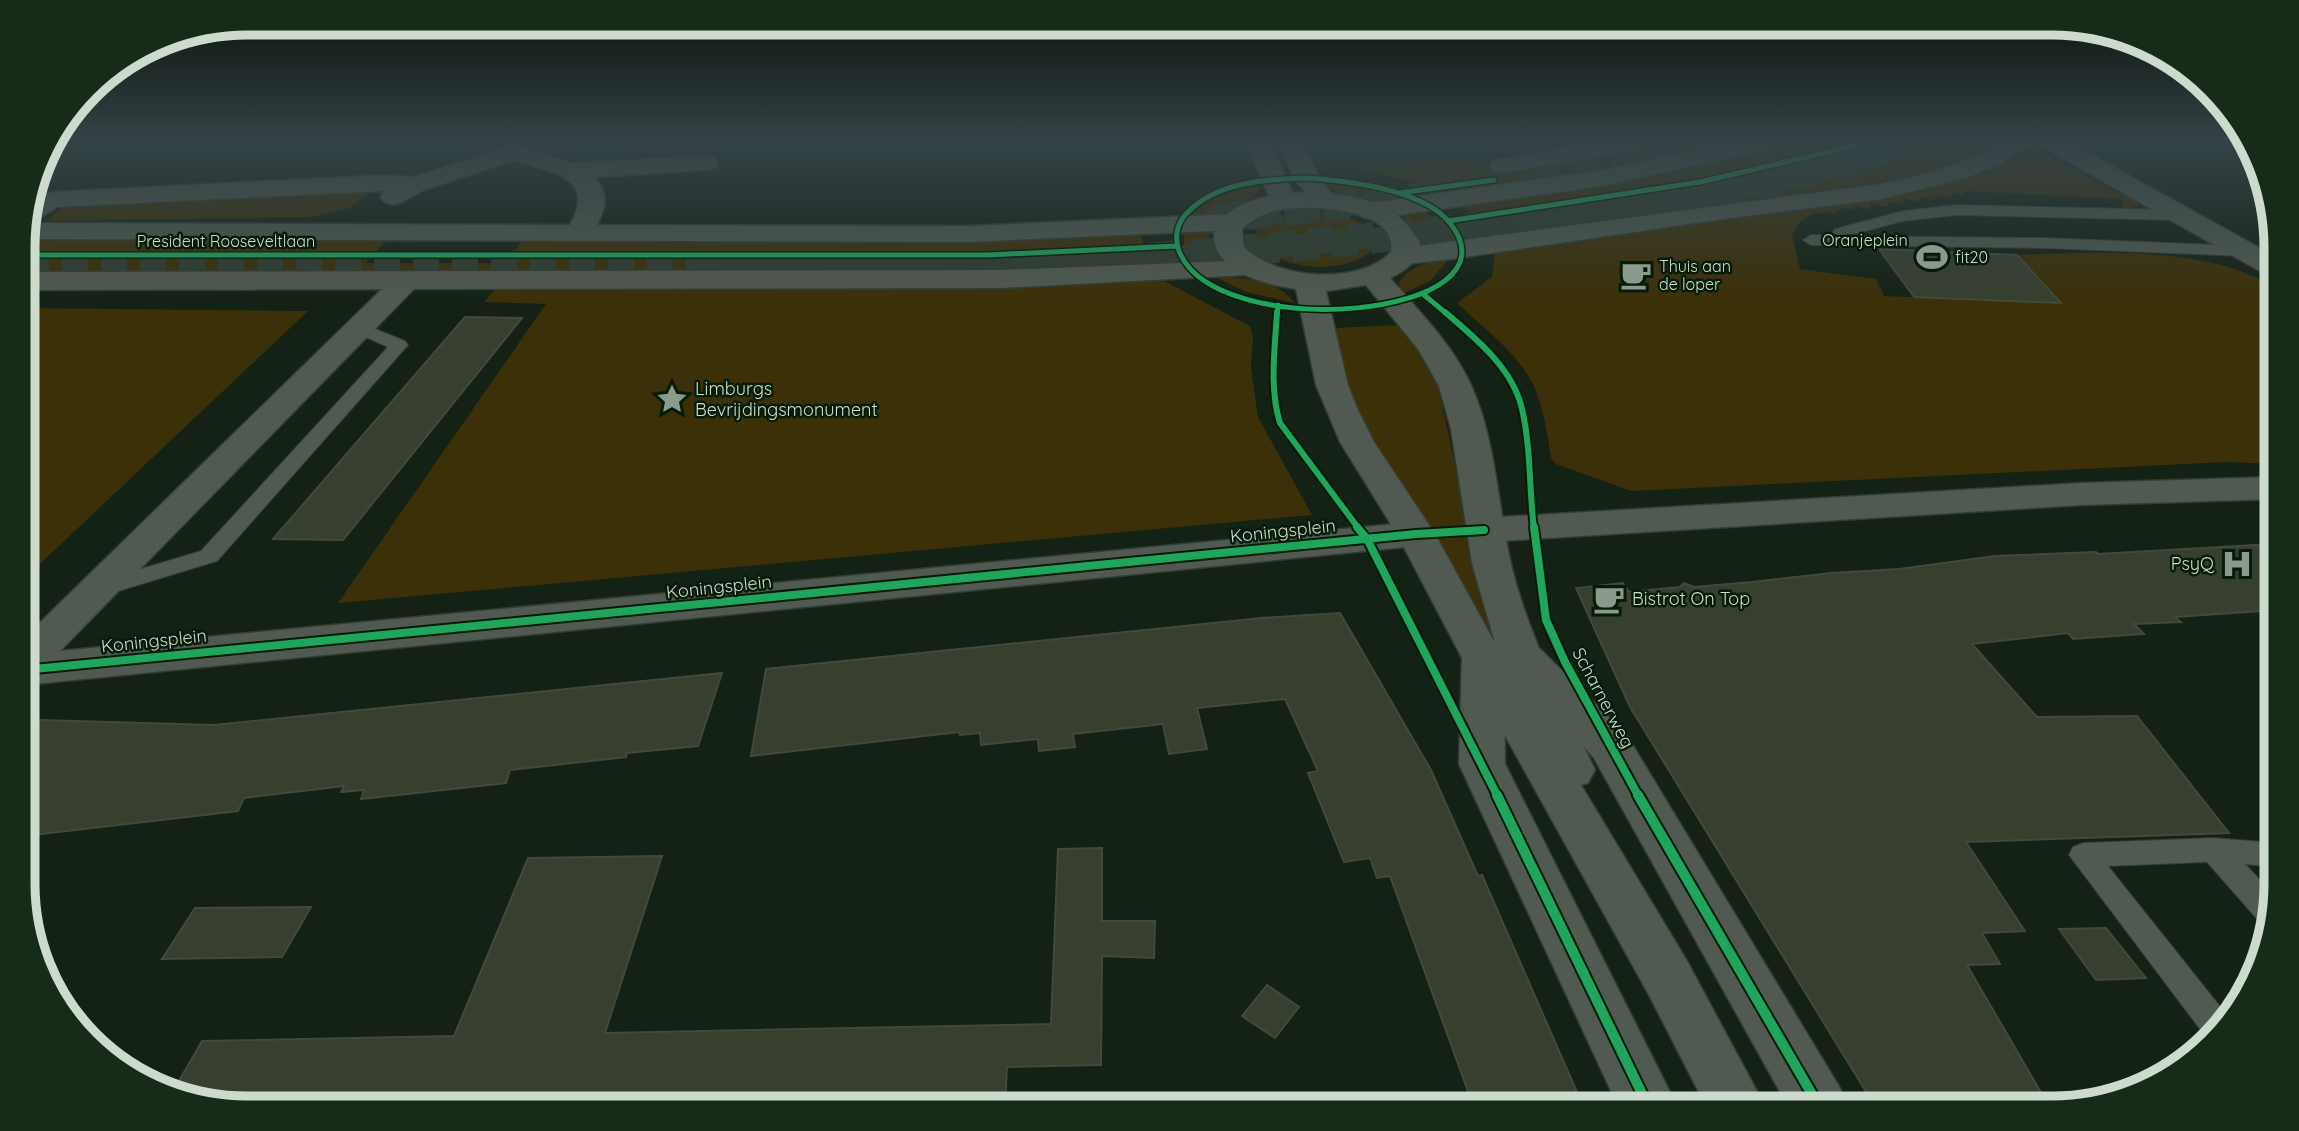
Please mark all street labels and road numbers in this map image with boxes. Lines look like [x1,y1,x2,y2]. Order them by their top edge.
street label: Oranjeplein [1822,230,1908,250]
street label: President Rooseveltlaan [137,231,315,251]
street label: Koningsplein [1229,514,1337,547]
street label: Koningsplein [665,570,773,603]
street label: Koningsplein [100,624,208,657]
street label: Scharnerweg [1567,643,1640,752]

